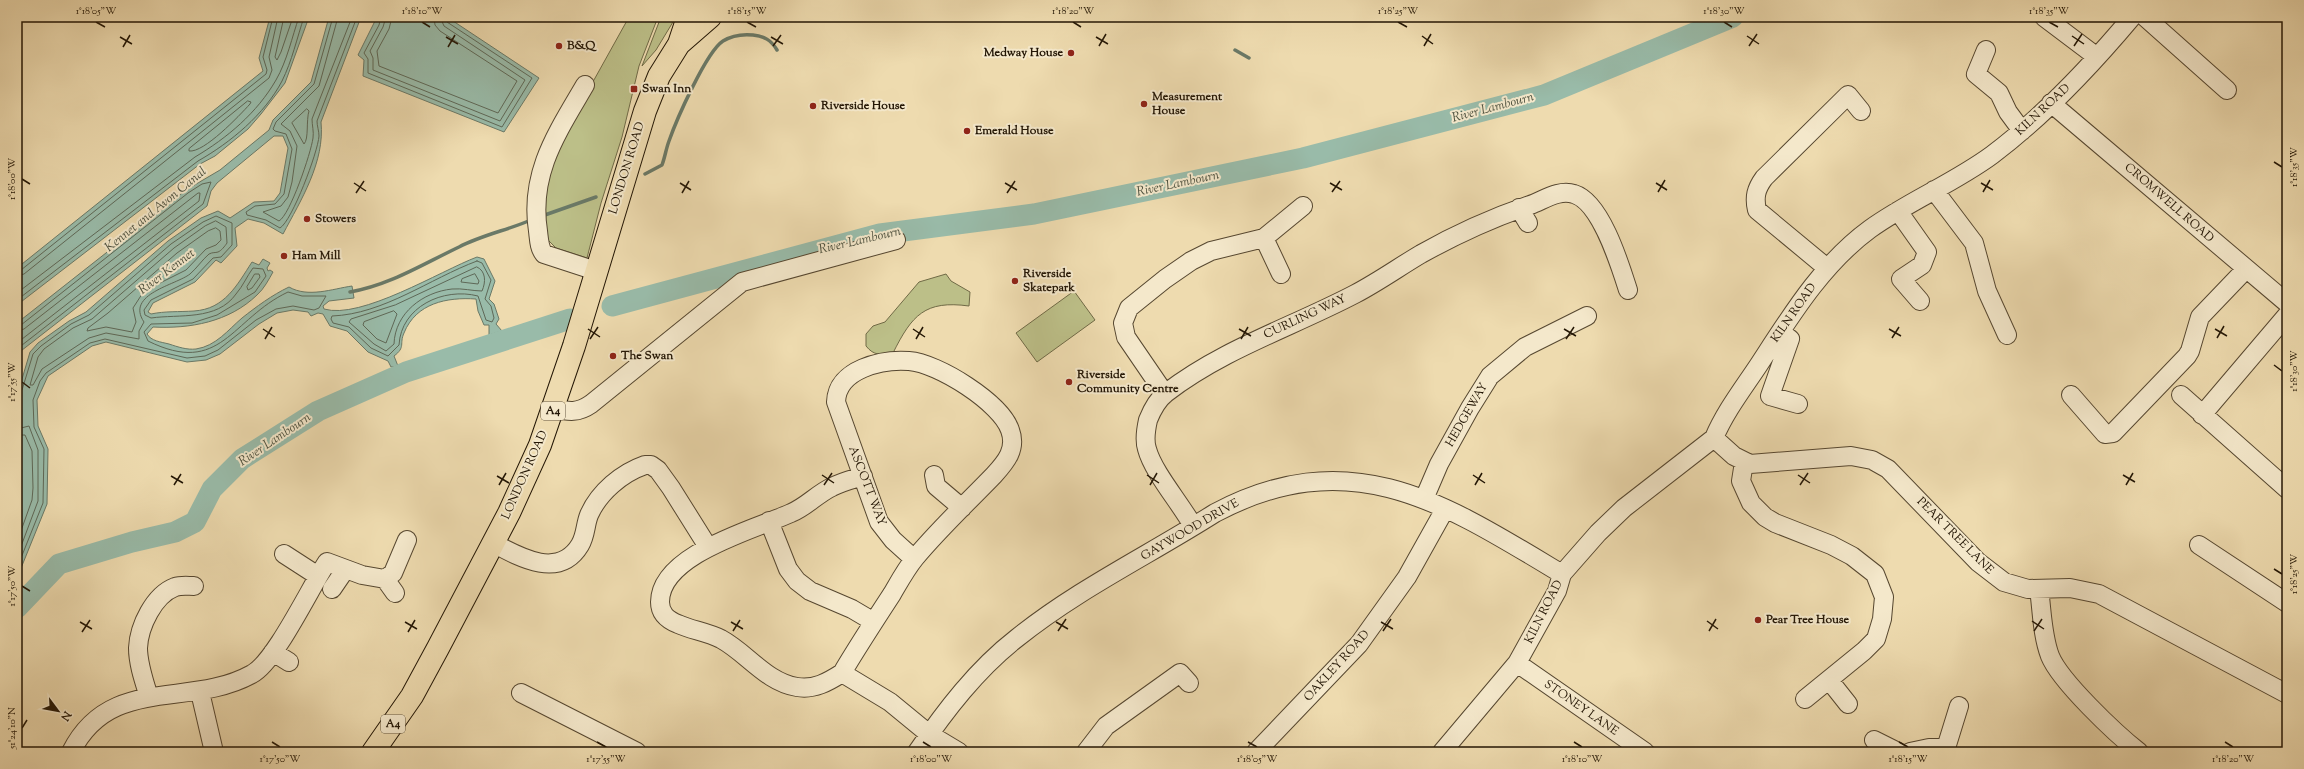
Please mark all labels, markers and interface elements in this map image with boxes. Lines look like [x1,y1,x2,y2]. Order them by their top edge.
text: 1°18'05"W [76,4,116,19]
text: 1°18'10"W [402,4,442,19]
text: 1°18'15"W [727,4,767,19]
text: 1°18'20"W [1052,4,1094,19]
text: 1°18'25"W [1378,4,1418,19]
text: 1°18'30"W [1703,4,1745,19]
text: 1°18'35"W [2029,4,2069,19]
place label: B&Q [566,37,597,55]
marker: B&Q [554,41,564,51]
place label: Medway House [983,44,1063,62]
marker: Medway House [1066,48,1076,58]
place label: Swan Inn [642,80,692,98]
street label: KILN ROAD [2012,80,2074,140]
marker: Swan Inn [629,84,639,94]
place label: Measurement House [1151,88,1223,120]
water label: River Lambourn [1450,88,1536,128]
place label: Riverside House [820,97,906,115]
marker: Measurement House [1139,99,1149,109]
marker: Riverside House [808,101,818,111]
street label: LONDON ROAD [604,120,650,216]
place label: Emerald House [974,122,1054,140]
marker: Emerald House [962,126,972,136]
text: 1°18'35"W [2287,147,2302,187]
text: 1°18'00"W [5,158,20,200]
street label: CROMWELL ROAD [2120,159,2218,247]
water label: Kennet and Avon Canal [101,163,211,257]
water label: River Lambourn [1135,166,1221,202]
place label: Stowers [315,210,356,228]
marker: Stowers [302,214,312,224]
water label: River Lambourn [817,223,903,259]
water label: River Kennet [135,245,199,299]
place label: Ham Mill [291,247,341,265]
marker: Ham Mill [279,251,289,261]
place label: Riverside Skatepark [1022,265,1075,297]
marker: Riverside Skatepark [1010,276,1020,286]
street label: KILN ROAD [1767,280,1821,346]
street label: CURLING WAY [1261,290,1350,344]
place label: The Swan [620,347,674,365]
text: 1°18'30"W [2287,350,2302,392]
marker: The Swan [608,351,618,361]
text: 1°17'55"W [5,362,20,402]
place label: Riverside Community Centre [1076,366,1179,398]
marker: Riverside Community Centre [1064,377,1074,387]
street label: HEDGEWAY [1441,379,1493,450]
road number: A4 [541,402,565,420]
water label: River Lambourn [235,409,315,471]
street label: LONDON ROAD [497,428,553,522]
street label: ASCOTT WAY [844,443,891,529]
street label: PEAR TREE LANE [1912,493,1998,579]
street label: GAYWOOD DRIVE [1137,494,1243,566]
text: 1°18'25"W [2287,554,2302,594]
text: 1°17'50"W [5,566,20,606]
street label: KILN ROAD [1520,577,1568,647]
place label: Pear Tree House [1765,611,1850,629]
marker: Pear Tree House [1753,615,1763,625]
street label: OAKLEY ROAD [1300,626,1374,706]
street label: STONEY LANE [1540,676,1623,741]
north arrow [38,691,78,731]
text: 51°24'10"N [5,707,20,750]
text: N [56,707,75,724]
road number: A4 [381,715,405,733]
text: 1°17'50"W [260,752,300,767]
text: 1°17'55"W [586,752,626,767]
text: 1°18'00"W [910,752,952,767]
text: 1°18'05"W [1237,752,1277,767]
text: 1°18'10"W [1562,752,1602,767]
text: 1°18'15"W [1888,752,1928,767]
text: 1°18'20"W [2212,752,2254,767]

